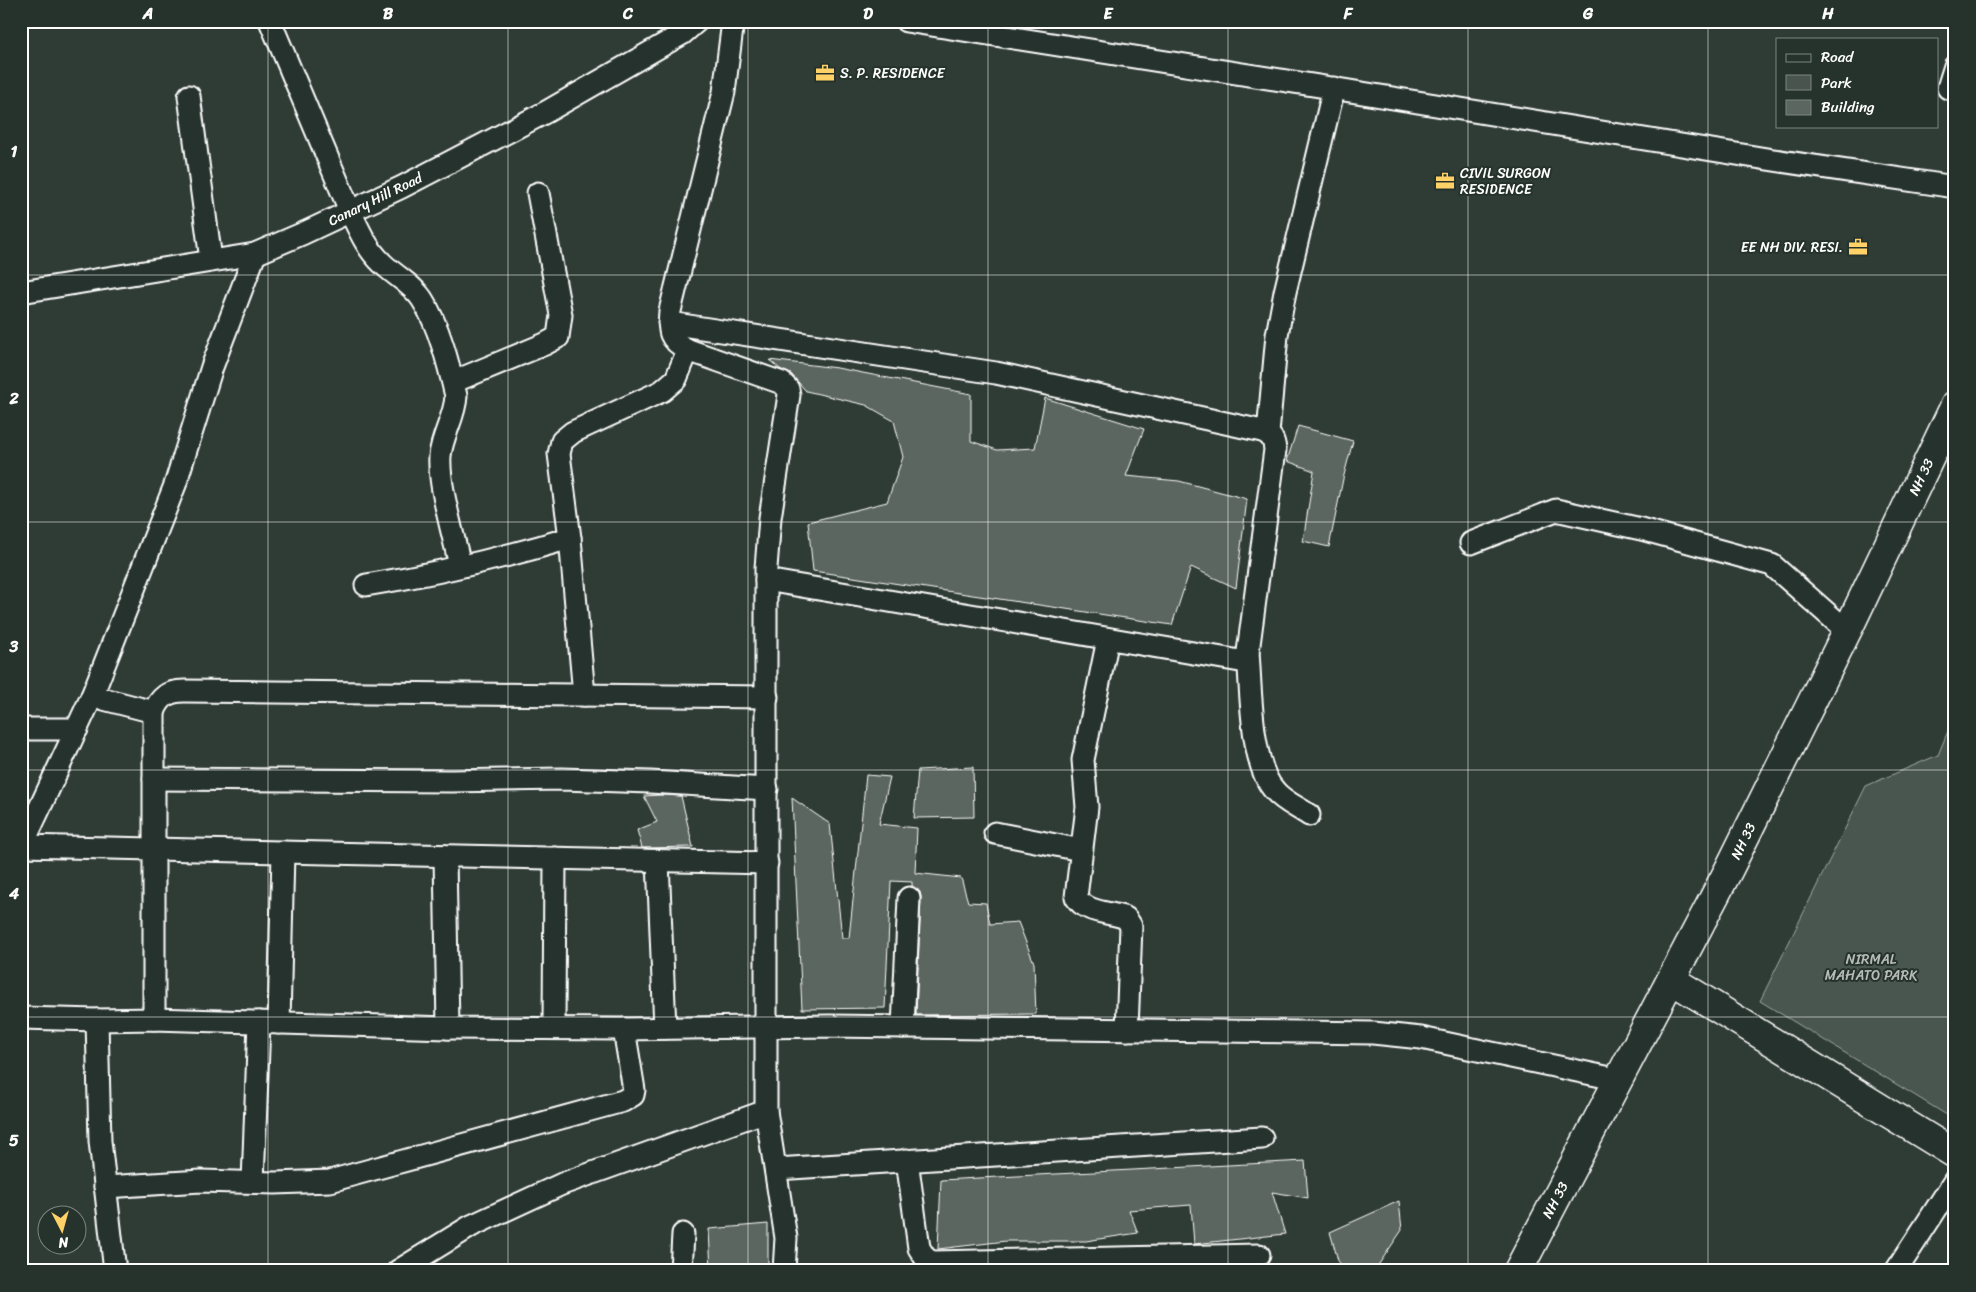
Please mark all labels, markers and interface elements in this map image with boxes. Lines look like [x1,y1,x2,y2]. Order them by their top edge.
text: A [142,0,153,28]
text: B [383,0,394,28]
text: C [622,0,634,28]
text: D [863,0,873,28]
text: E [1104,0,1114,28]
text: F [1343,0,1354,28]
text: G [1582,0,1594,28]
text: H [1821,0,1834,28]
legend [1776,38,1938,128]
text: Road [1821,44,1854,70]
place label: S. P. RESIDENCE [840,61,946,86]
office icon: S. P. RESIDENCE [814,62,836,84]
text: Park [1821,70,1852,96]
text: Building [1821,94,1875,120]
text: 1 [11,137,18,166]
place label: CIVIL SURGON RESIDENCE [1460,161,1551,202]
street label: Canary Hill Road [324,165,428,233]
office icon: CIVIL SURGON RESIDENCE [1434,170,1456,192]
place label: EE NH DIV. RESI. [1741,235,1843,260]
office icon: EE NH DIV. RESI. [1847,236,1869,258]
text: 2 [8,384,19,413]
street label: NH 33 [1902,454,1941,500]
text: 3 [9,632,19,661]
street label: NH 33 [1724,818,1763,864]
text: 4 [8,879,19,908]
park label: NIRMAL MAHATO PARK [1825,947,1918,988]
text: 5 [9,1126,19,1155]
street label: NH 33 [1535,1177,1576,1223]
north arrow [38,1204,88,1254]
text: N [57,1229,70,1255]

